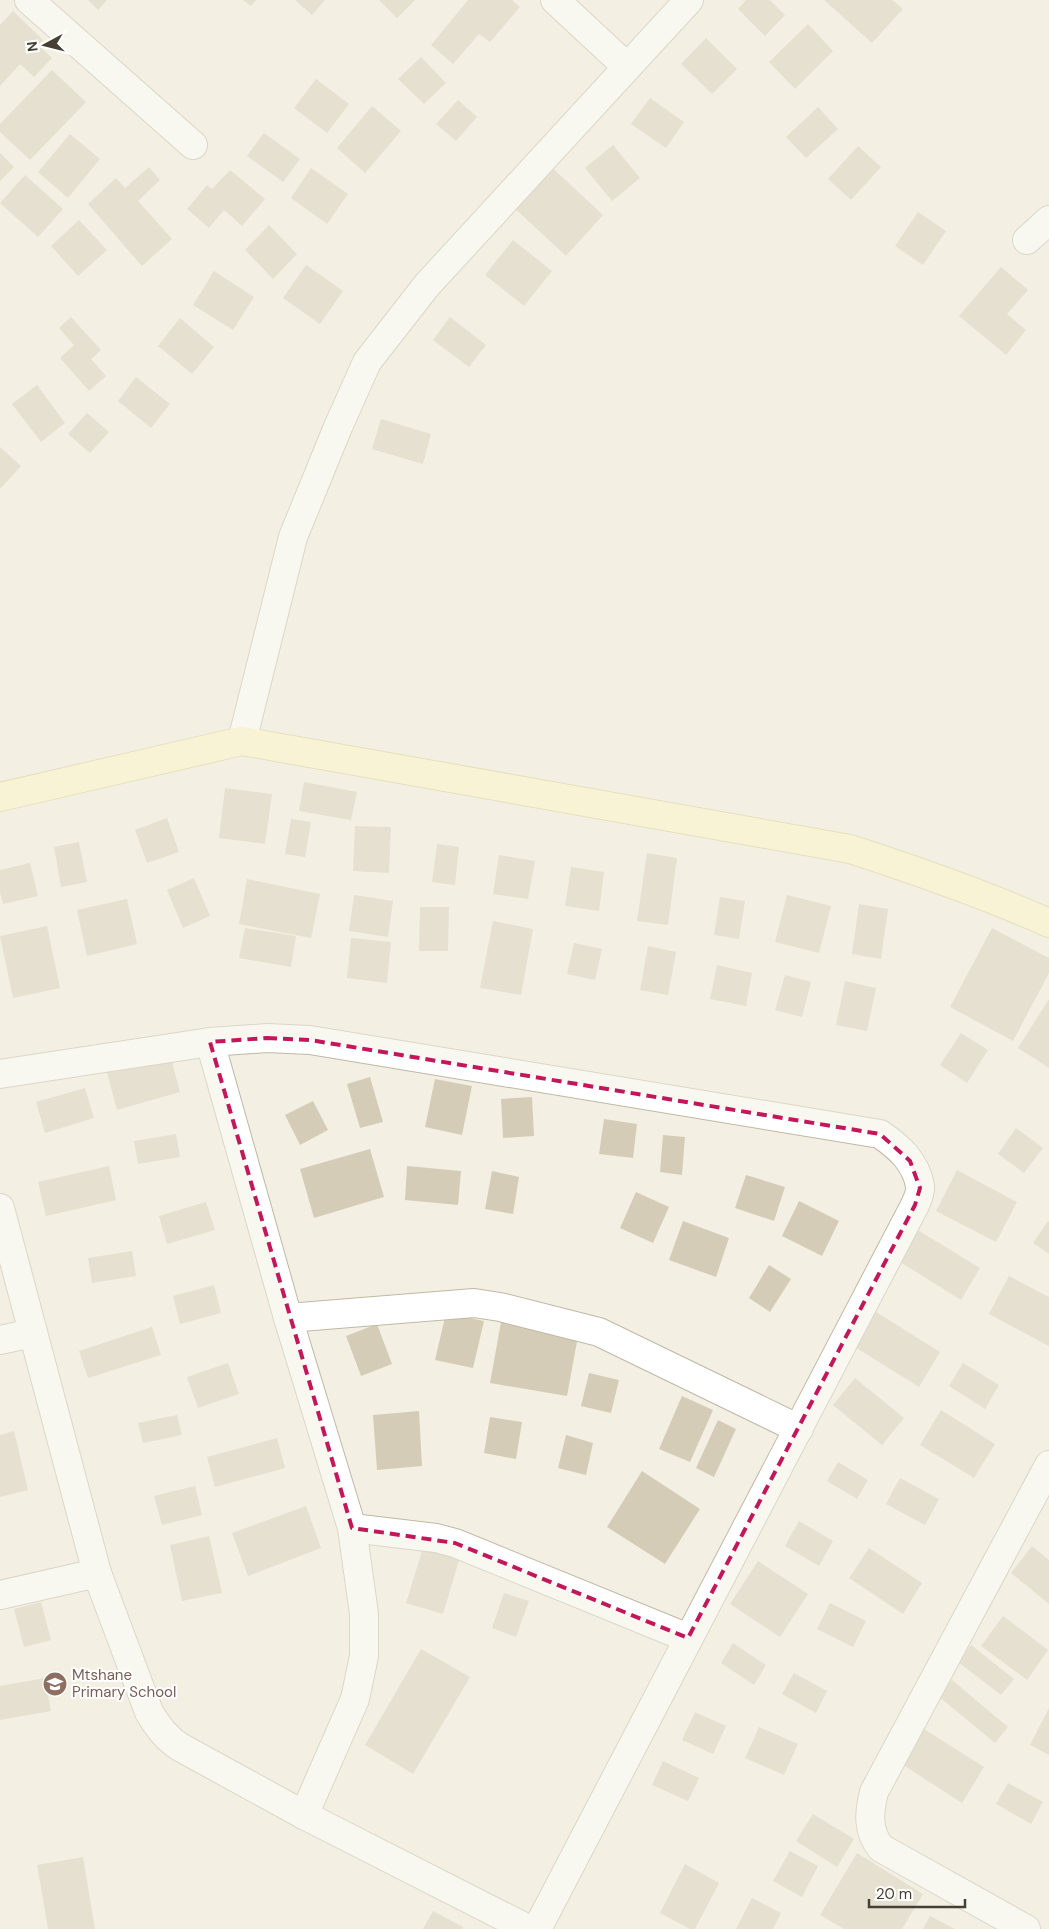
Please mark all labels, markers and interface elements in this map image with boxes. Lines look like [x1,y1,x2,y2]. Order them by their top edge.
north arrow [20,20,70,70]
text: N [23,40,42,53]
place label: Mtshane Primary School [72,1665,176,1702]
school or university icon: Mtshane Primary School [42,1671,68,1697]
scale bar [869,1876,965,1908]
text: 20 m [876,1884,912,1904]

